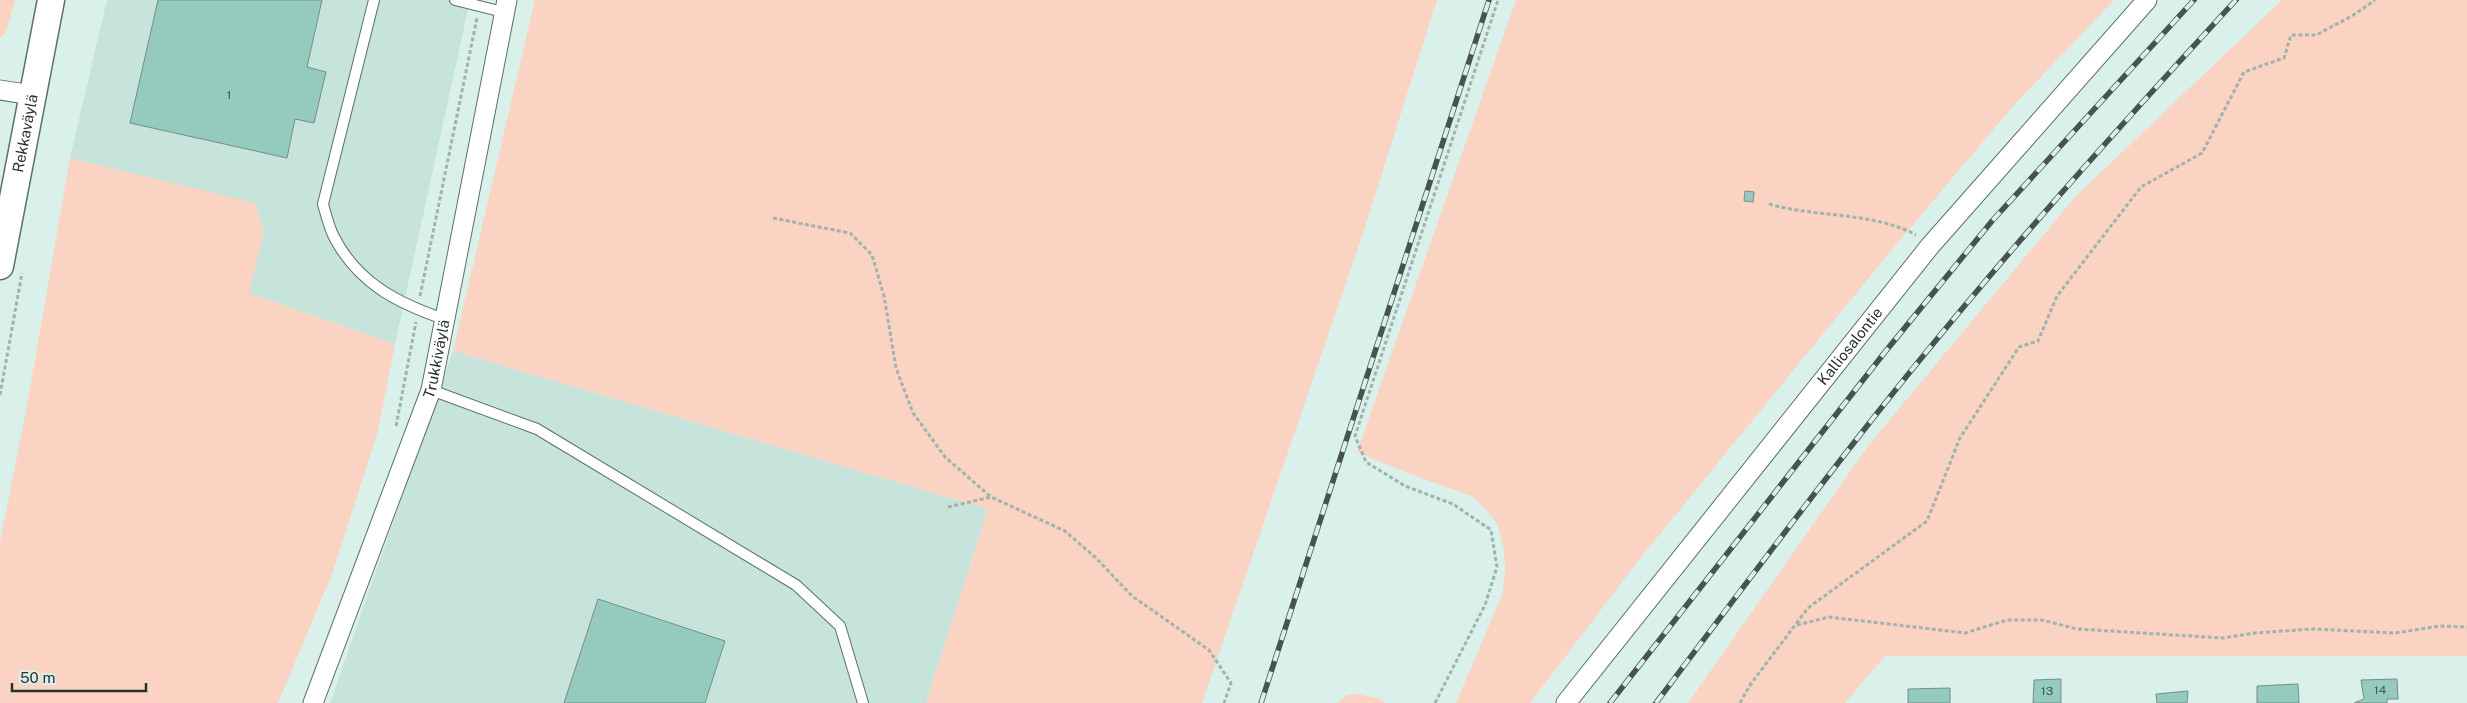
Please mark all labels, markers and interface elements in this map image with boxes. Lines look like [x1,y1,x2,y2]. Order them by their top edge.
house number: 1 [227,88,231,102]
street label: Rekkaväylä [9,93,41,174]
street label: Kalliosalontie [1814,304,1886,388]
street label: Trukkiväylä [420,318,453,401]
scale bar [12,660,146,692]
text: 50 m [20,669,55,686]
house number: 14 [2374,683,2387,697]
house number: 13 [2041,684,2053,698]

